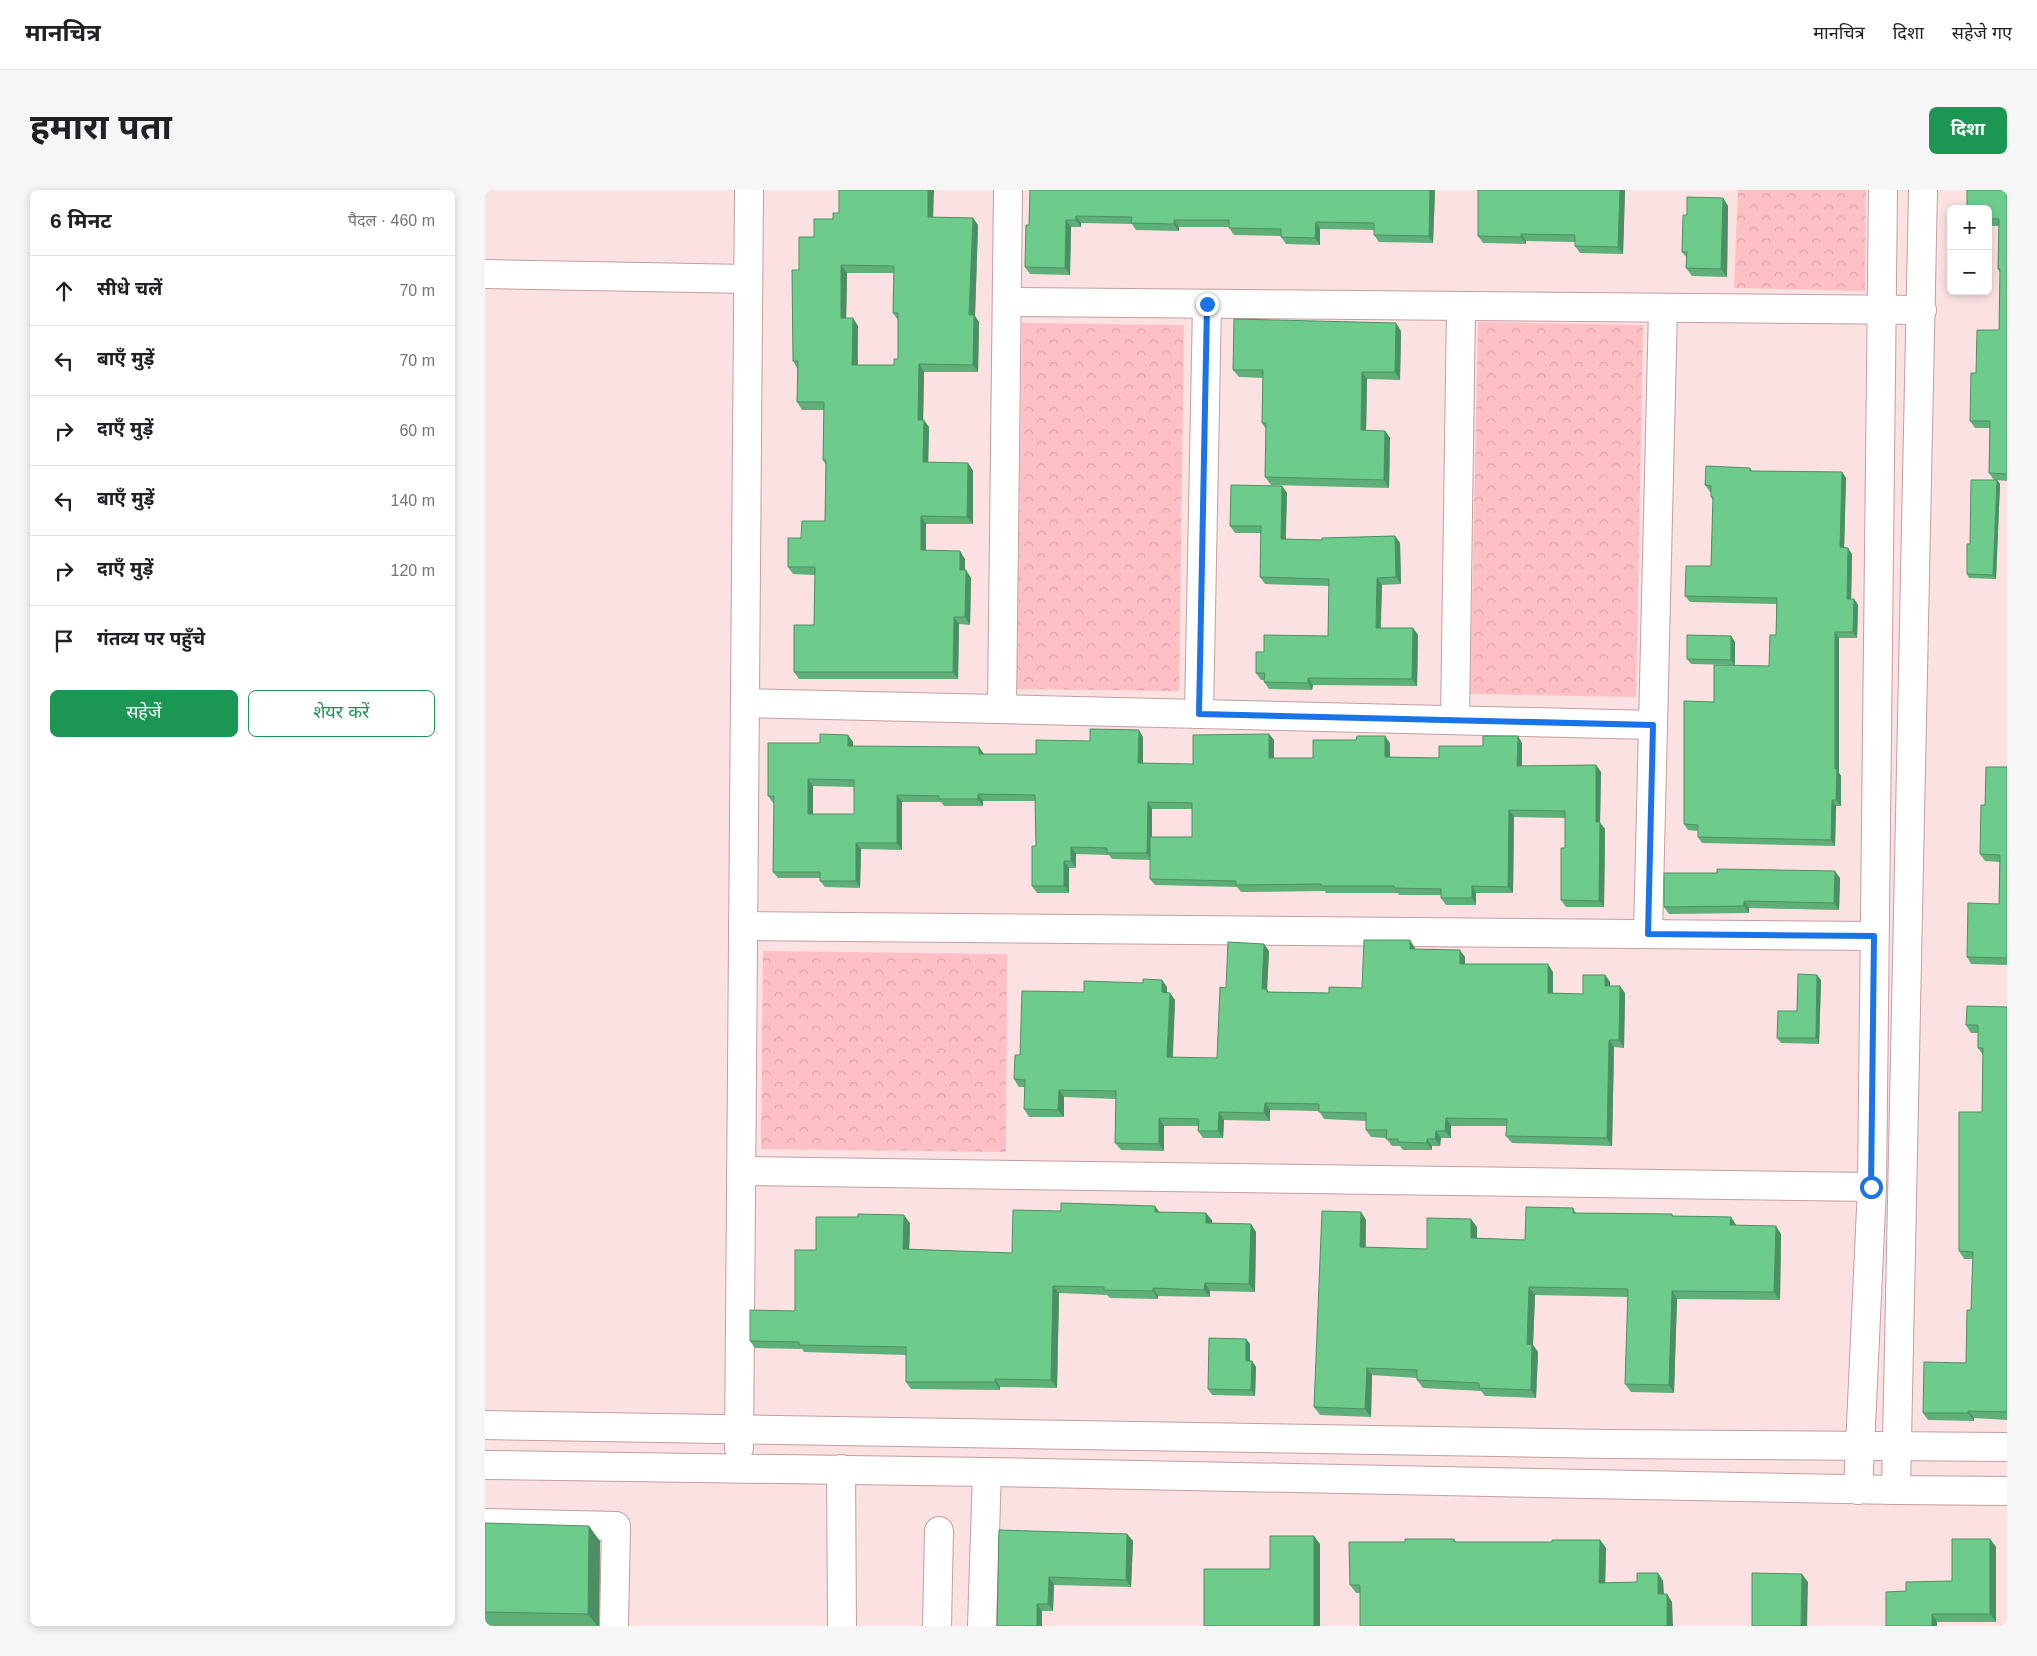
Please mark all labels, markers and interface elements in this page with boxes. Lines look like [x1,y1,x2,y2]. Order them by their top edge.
text: मानचित्र [25,19,101,46]
text: मानचित्र [1813,23,1865,43]
text: दिशा [1893,23,1924,43]
text: सहेजे गए [1952,23,2012,43]
text: हमारा पता [30,107,172,146]
button: दिशा [1929,107,2007,154]
map controls [1947,205,1992,295]
button: + [1947,205,1992,250]
text: 6 मिनट [50,209,112,232]
text: पैदल · 460 m [348,212,435,229]
button: − [1947,250,1992,295]
icon: ahead [50,277,78,305]
text: सीधे चलें [97,278,162,299]
text: 70 m [399,282,435,299]
route end [1196,293,1219,316]
icon: left [50,347,78,375]
text: बाएँ मुड़ें [97,348,154,369]
text: 70 m [399,352,435,369]
icon: right [50,417,78,445]
text: दाएँ मुड़ें [97,418,153,439]
text: 60 m [399,422,435,439]
icon: left [50,487,78,515]
text: बाएँ मुड़ें [97,488,154,509]
text: 140 m [391,492,435,509]
icon: right [50,557,78,585]
text: दाएँ मुड़ें [97,558,153,579]
text: 120 m [391,562,435,579]
icon: arrive [50,627,78,655]
text: गंतव्य पर पहुँचे [97,628,205,649]
button: सहेजें [50,690,238,737]
button: शेयर करें [248,690,435,737]
route start [1860,1176,1883,1199]

